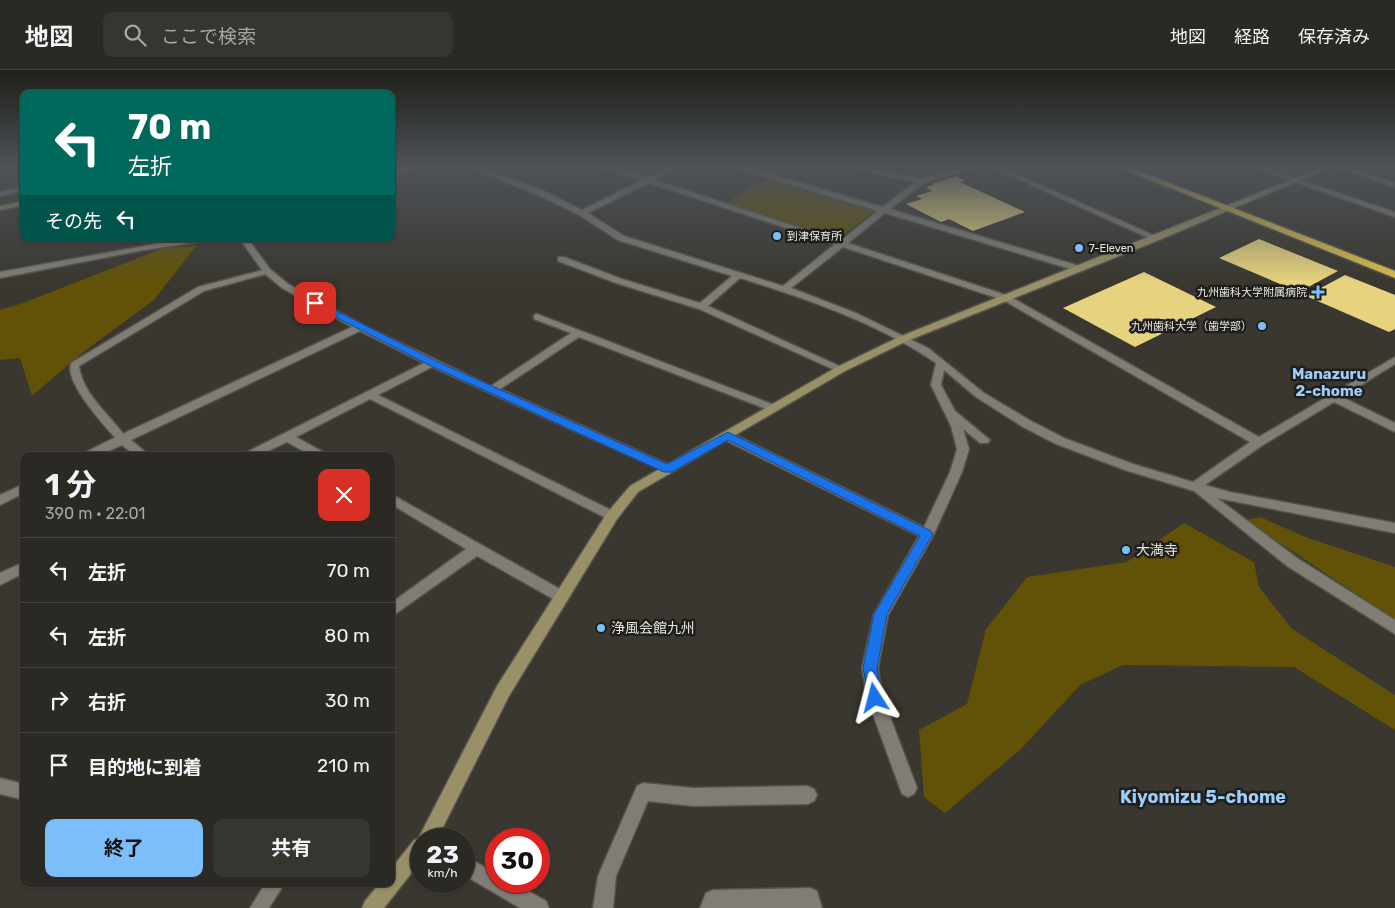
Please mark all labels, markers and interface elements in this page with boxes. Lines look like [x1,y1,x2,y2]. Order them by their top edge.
search box [103,12,453,57]
icon: search [121,21,149,49]
text: 地図 [25,23,73,51]
text: ここで検索 [161,25,256,48]
text: 地図 [1170,26,1206,48]
text: 経路 [1234,26,1270,48]
text: 保存済み [1298,26,1370,48]
text: 70 m [128,106,211,148]
icon: left [45,110,110,175]
text: 左折 [128,153,172,180]
icon: left [112,205,140,233]
text: その先 [45,210,102,233]
marker: 到津保育所 [771,230,783,242]
place label: 到津保育所 [787,230,843,243]
marker: 7-Eleven [1073,242,1085,254]
place label: 7-Eleven [1089,242,1134,255]
pin [294,282,336,324]
marker: 九州歯科大学附属病院 [1311,285,1325,299]
place label: 九州歯科大学附属病院 [1197,286,1307,299]
icon: arrive [301,289,329,317]
place label: 九州歯科大学（歯学部） [1131,320,1252,333]
marker: 九州歯科大学（歯学部） [1256,320,1268,332]
district label: Manazuru 2-chome [1292,365,1366,400]
text: 1 分 [45,467,96,503]
button: close [318,469,370,521]
text: 390 m · 22:01 [45,504,145,523]
place label: 大満寺 [1136,542,1178,559]
marker: 大満寺 [1120,544,1132,556]
icon: left [45,556,73,584]
text: 70 m [327,559,370,582]
text: 左折 [88,561,126,584]
place label: 浄風会館九州 [611,620,695,637]
icon: left [45,621,73,649]
marker: 浄風会館九州 [595,622,607,634]
text: 80 m [324,624,370,647]
text: 左折 [88,626,126,649]
position arrow [848,671,900,723]
icon: right [45,686,73,714]
text: 30 m [325,689,370,712]
text: 右折 [88,691,126,714]
icon: arrive [45,751,73,779]
text: 210 m [317,754,370,777]
text: 目的地に到着 [88,756,202,779]
district label: Kiyomizu 5-chome [1120,786,1286,808]
button: 終了 [45,819,203,877]
button: 共有 [213,819,370,877]
speed limit sign: 30 [485,828,550,893]
text: 23 [426,840,459,869]
text: km/h [428,866,457,880]

